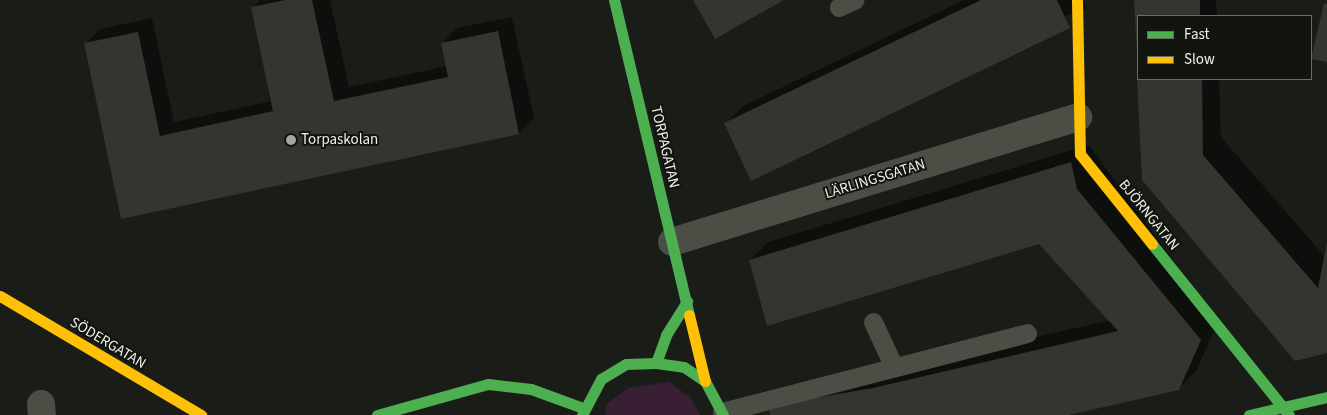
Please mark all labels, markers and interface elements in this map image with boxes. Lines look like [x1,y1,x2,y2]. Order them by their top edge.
legend [1137,15,1312,80]
text: Fast [1184,24,1210,45]
text: Slow [1184,49,1215,70]
street label: TORPAGATAN [647,104,683,190]
place label: Torpaskolan [301,131,378,149]
marker: Torpaskolan [285,134,297,146]
street label: LÄRLINGSGATAN [823,155,927,203]
street label: BJÖRNGATAN [1115,176,1183,254]
street label: SÖDERGATAN [67,313,149,373]

